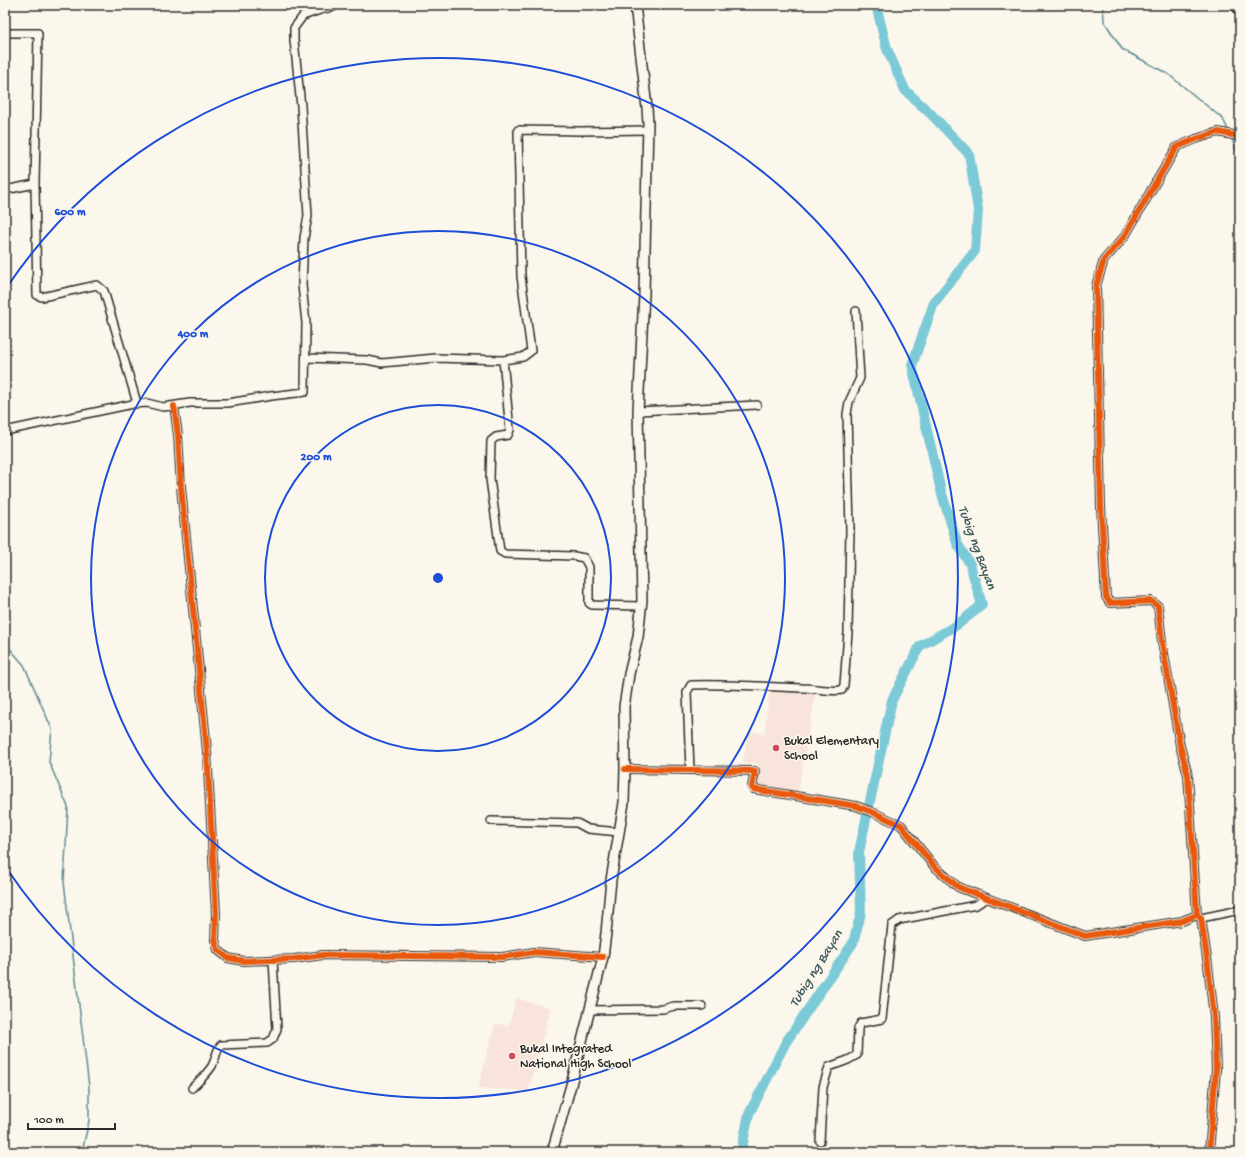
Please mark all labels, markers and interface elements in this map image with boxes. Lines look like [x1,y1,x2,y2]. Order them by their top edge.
text: 600 m [54,206,86,220]
text: 400 m [177,328,209,342]
text: 200 m [301,451,332,465]
water label: Tubig ng Bayan [953,504,999,592]
centre of rings [431,571,445,585]
place label: Bukal Elementary School [783,734,880,764]
marker: Bukal Elementary School [771,743,781,753]
water label: Tubig ng Bayan [787,927,848,1011]
place label: Bukal Integrated National High School [519,1042,632,1072]
marker: Bukal Integrated National High School [507,1051,517,1061]
scale bar [28,1105,115,1131]
text: 100 m [33,1114,64,1128]

